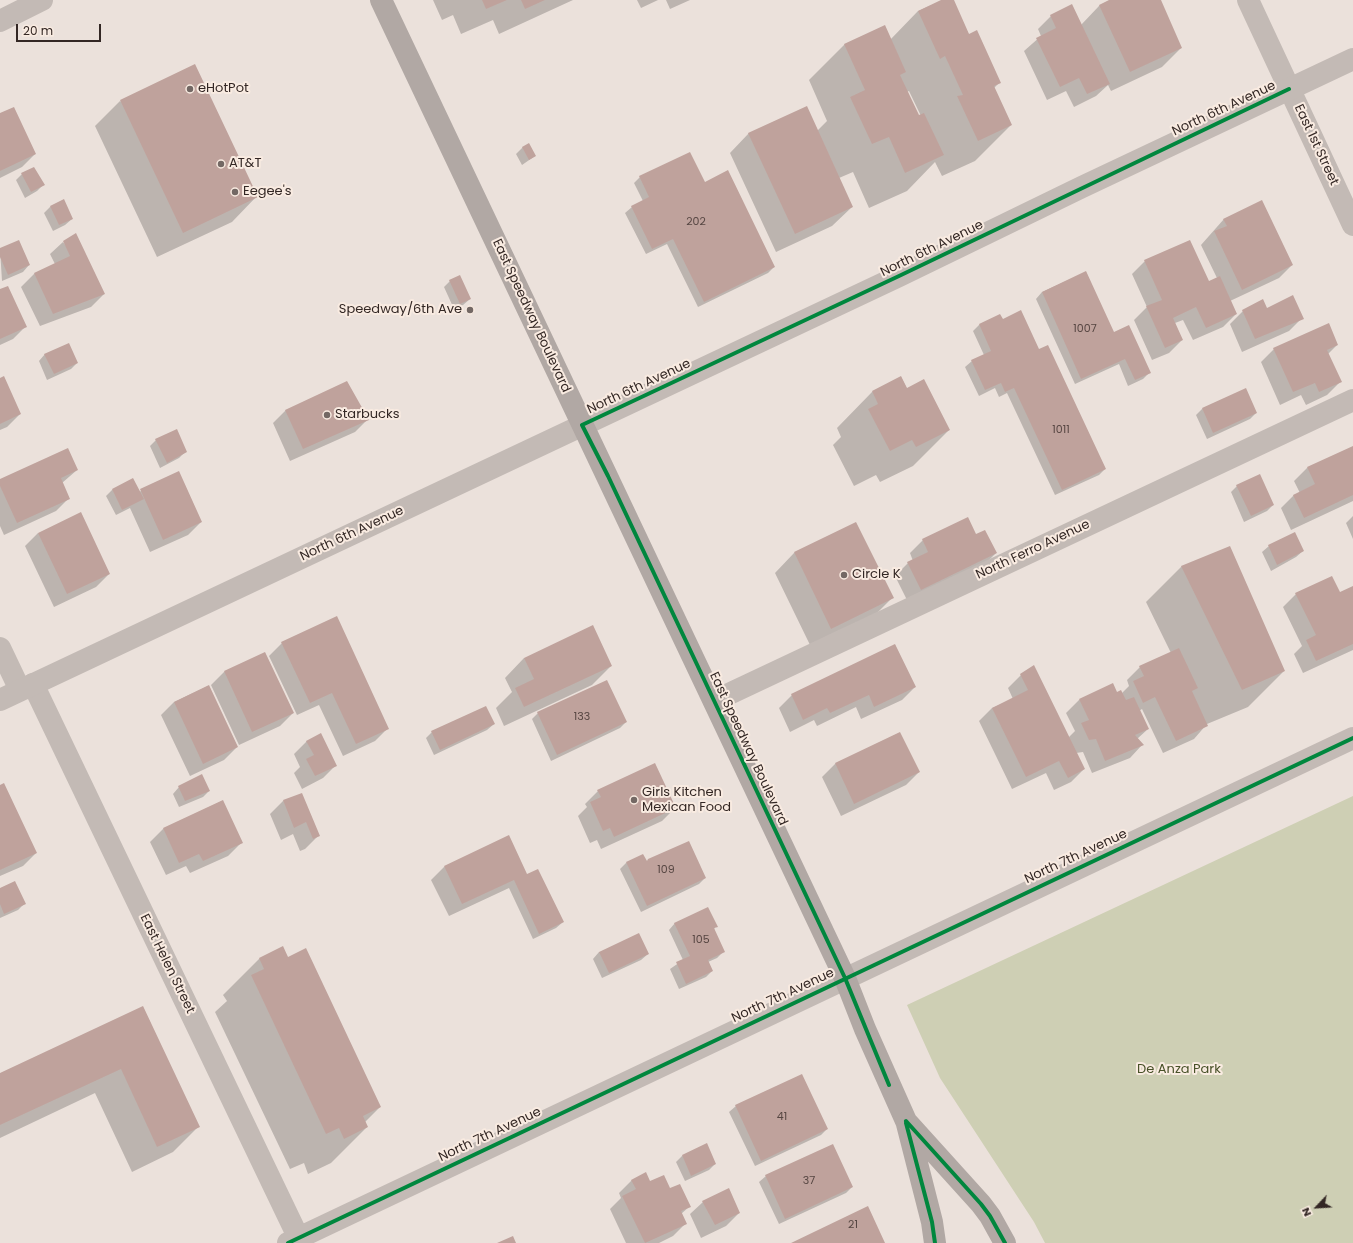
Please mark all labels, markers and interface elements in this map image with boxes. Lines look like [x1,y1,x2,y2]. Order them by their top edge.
scale bar [18,16,103,42]
text: 20 m [23,22,53,39]
street label: North 6th Avenue [1170,78,1278,140]
place label: eHotPot [198,81,249,97]
marker: eHotPot [185,84,195,94]
street label: East 1st Street [1290,102,1342,188]
place label: AT&T [229,156,261,172]
marker: AT&T [216,159,226,169]
place label: Eegee's [243,184,291,200]
marker: Eegee's [230,187,240,197]
house number: 202 [686,215,706,229]
street label: North 6th Avenue [878,217,986,281]
street label: East Speedway Boulevard [489,237,573,395]
place label: Speedway/6th Ave [339,302,462,318]
marker: Speedway/6th Ave [465,305,475,315]
house number: 1007 [1073,322,1097,336]
street label: North 6th Avenue [585,356,693,418]
place label: Starbucks [335,407,399,423]
marker: Starbucks [322,410,332,420]
house number: 1011 [1052,423,1070,437]
street label: North 6th Avenue [298,503,406,565]
street label: North Ferro Avenue [974,517,1092,583]
place label: Circle K [852,567,900,583]
marker: Circle K [839,570,849,580]
street label: East Speedway Boulevard [706,670,790,828]
house number: 133 [574,710,590,724]
place label: Girls Kitchen Mexican Food [642,785,731,816]
marker: Girls Kitchen Mexican Food [629,795,639,805]
street label: North 7th Avenue [1022,826,1130,888]
house number: 109 [657,863,675,877]
street label: East Helen Street [136,912,198,1016]
house number: 105 [692,933,710,947]
street label: North 7th Avenue [729,965,837,1027]
park label: De Anza Park [1137,1062,1221,1078]
street label: North 7th Avenue [436,1104,544,1166]
house number: 41 [777,1110,787,1124]
house number: 37 [803,1174,815,1188]
north arrow [1297,1187,1337,1227]
text: N [1297,1205,1315,1219]
house number: 21 [848,1218,858,1232]

